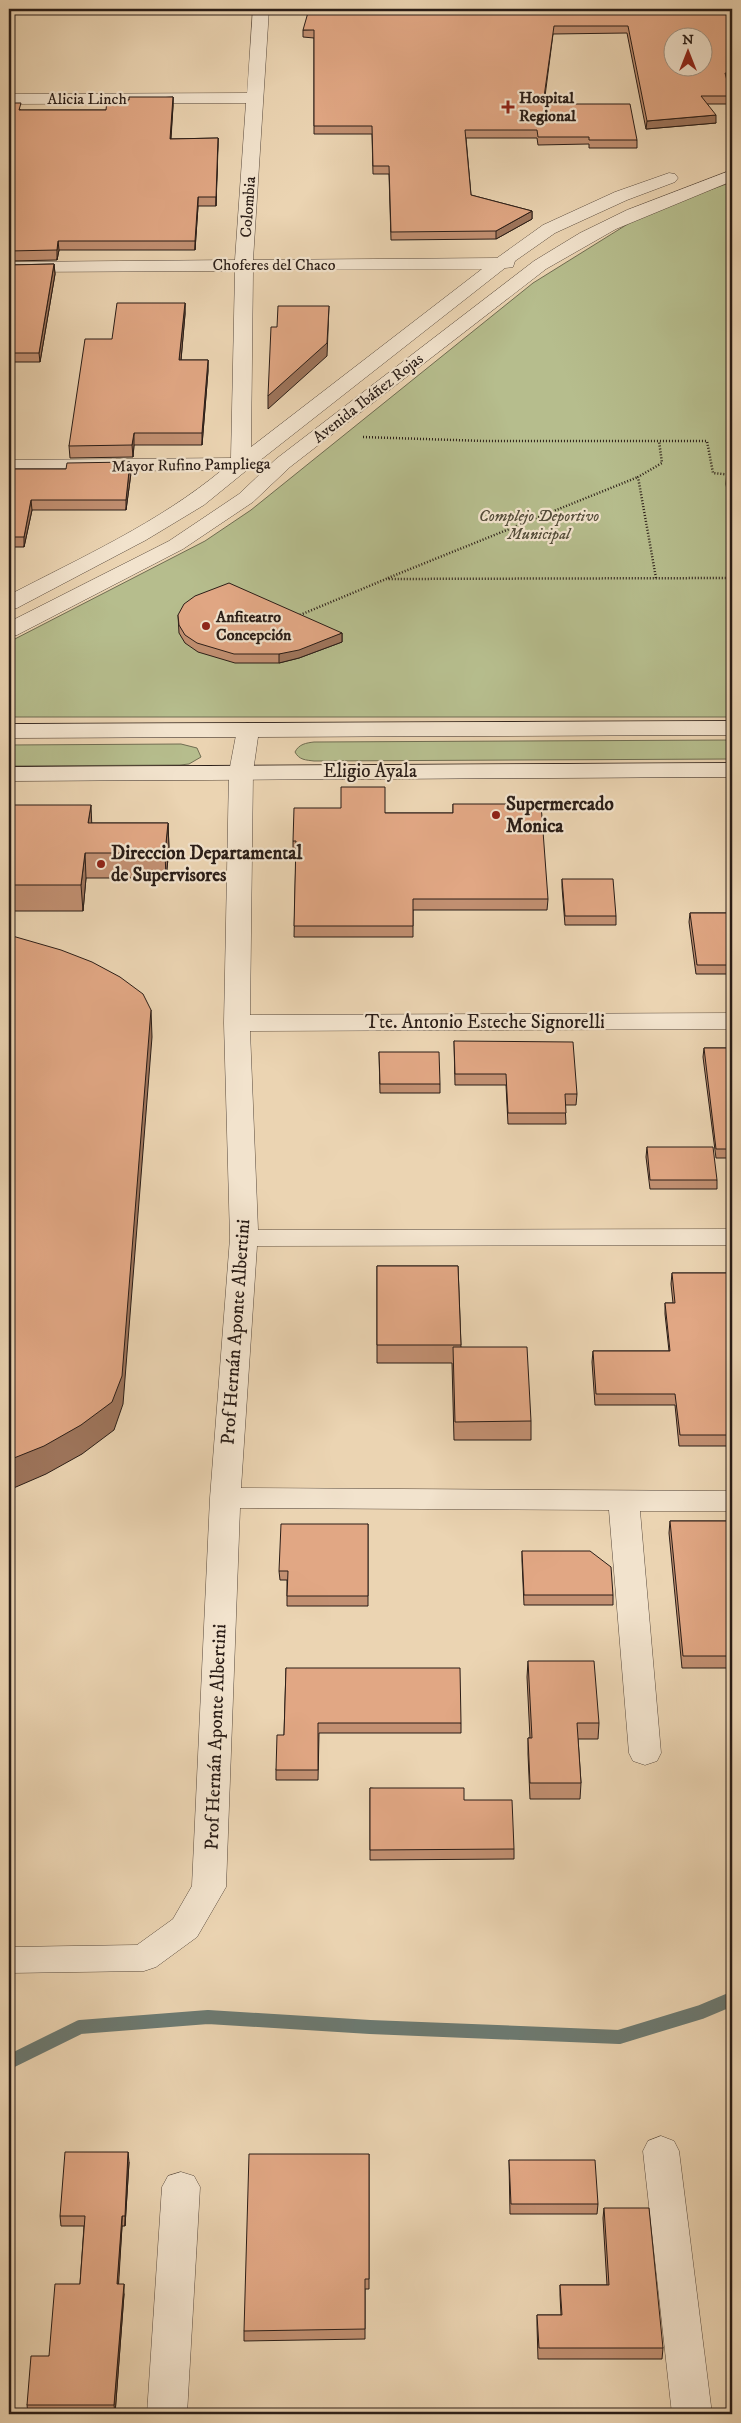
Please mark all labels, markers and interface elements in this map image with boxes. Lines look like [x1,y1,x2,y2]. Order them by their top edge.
north arrow [664,28,714,78]
text: N [682,31,694,49]
place label: Hospital Regional [519,88,577,126]
street label: Alicia Linch [47,89,127,109]
marker: Hospital Regional [501,100,515,114]
street label: Colombia [236,176,260,238]
street label: Choferes del Chaco [212,255,336,275]
street label: Avenida Ibáñez Rojas [309,349,427,447]
street label: Mayor Rufino Pampliega [111,454,271,476]
park label: Complejo Deportivo Municipal [479,506,599,544]
place label: Anfiteatro Concepción [215,607,292,645]
marker: Anfiteatro Concepción [200,620,212,632]
street label: Eligio Ayala [323,760,417,783]
place label: Supermercado Monica [506,793,614,838]
marker: Supermercado Monica [490,809,502,821]
place label: Direccion Departamental de Supervisores [111,842,302,887]
marker: Direccion Departamental de Supervisores [95,858,107,870]
street label: Tte. Antonio Esteche Signorelli [365,1011,605,1034]
street label: Prof Hernán Aponte Albertini [217,1218,255,1446]
street label: Prof Hernán Aponte Albertini [201,1623,231,1850]

